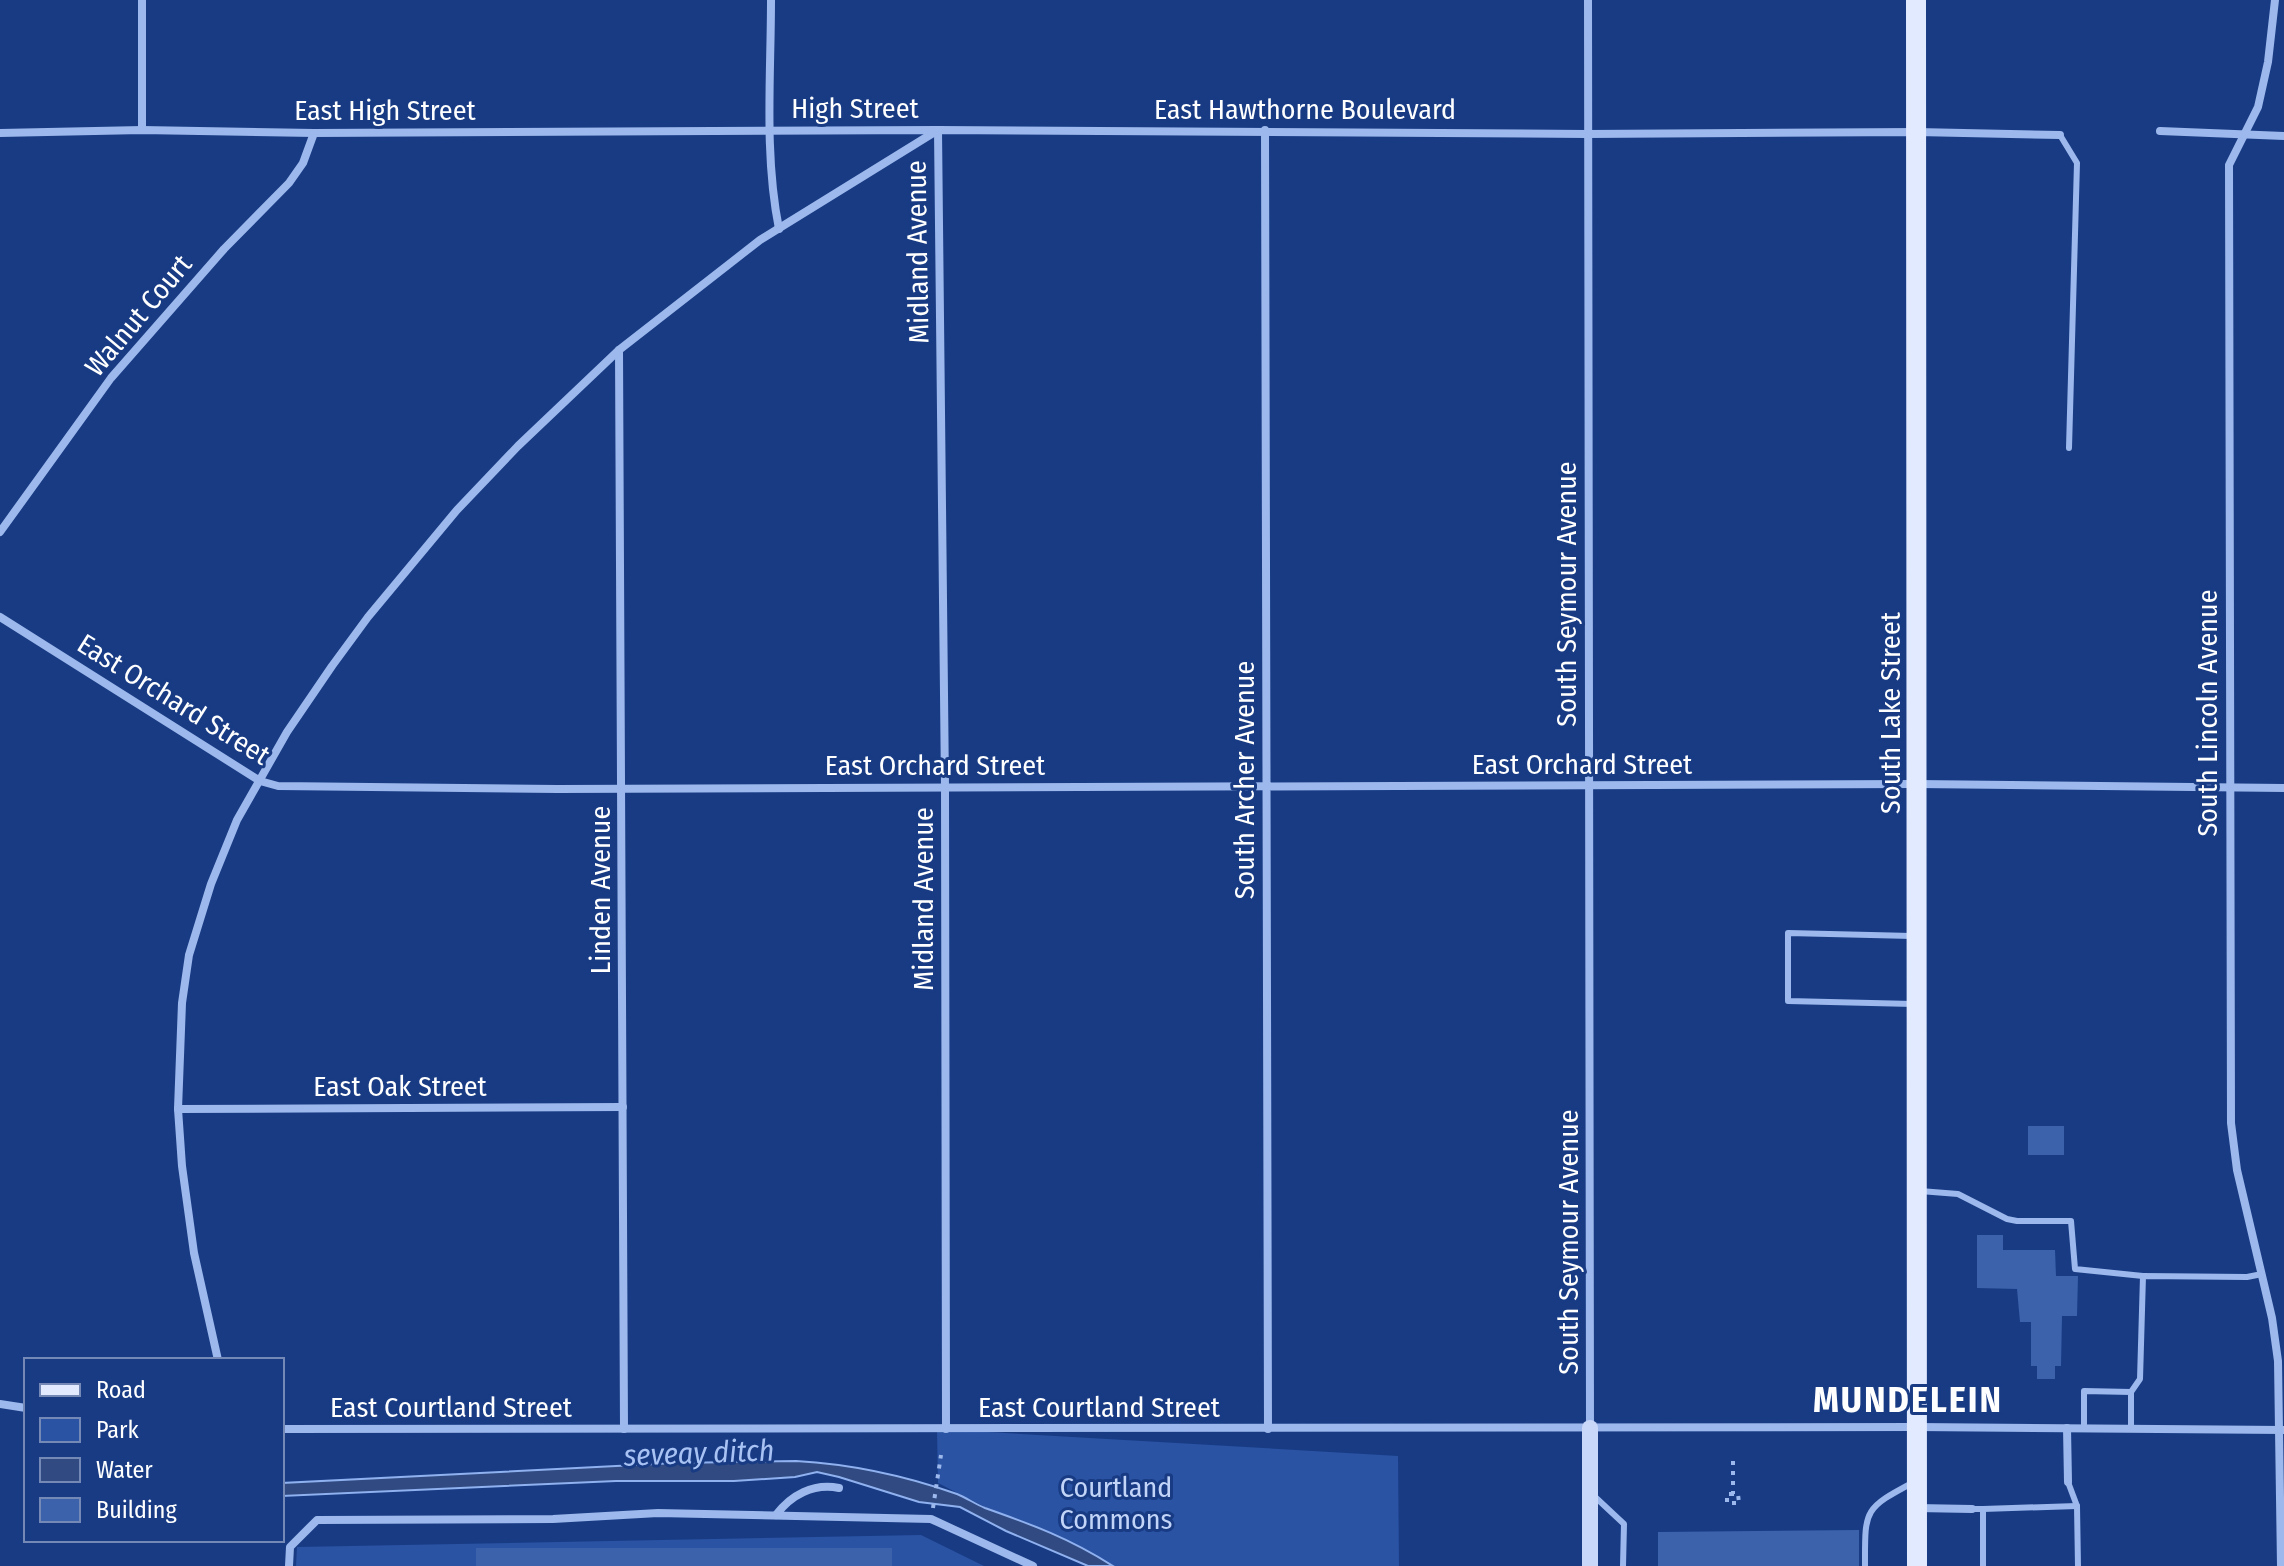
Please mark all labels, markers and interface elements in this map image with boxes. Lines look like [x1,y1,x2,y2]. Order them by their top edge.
street label: High Street [791,92,920,125]
street label: East Hawthorne Boulevard [1154,93,1456,126]
street label: East High Street [294,94,477,127]
street label: Midland Avenue [899,160,936,344]
street label: Walnut Court [78,247,199,383]
street label: South Seymour Avenue [1550,461,1583,727]
street label: South Lincoln Avenue [2191,589,2224,837]
street label: South Lake Street [1874,611,1907,814]
street label: East Orchard Street [72,627,277,772]
street label: South Archer Avenue [1228,661,1261,899]
street label: East Orchard Street [1472,748,1693,781]
street label: East Orchard Street [825,749,1046,782]
street label: Linden Avenue [584,806,617,974]
street label: Midland Avenue [907,807,940,991]
street label: East Oak Street [313,1070,488,1103]
street label: South Seymour Avenue [1552,1109,1585,1375]
legend [24,1358,284,1542]
text: Road [96,1376,146,1404]
district label: MUNDELEIN [1813,1378,2003,1422]
street label: East Courtland Street [330,1391,573,1424]
street label: East Courtland Street [978,1391,1221,1424]
text: Park [96,1416,139,1444]
water label: seveay ditch [622,1432,775,1474]
text: Water [96,1456,153,1484]
park label: Courtland Commons [1060,1471,1172,1536]
text: Building [96,1496,178,1524]

